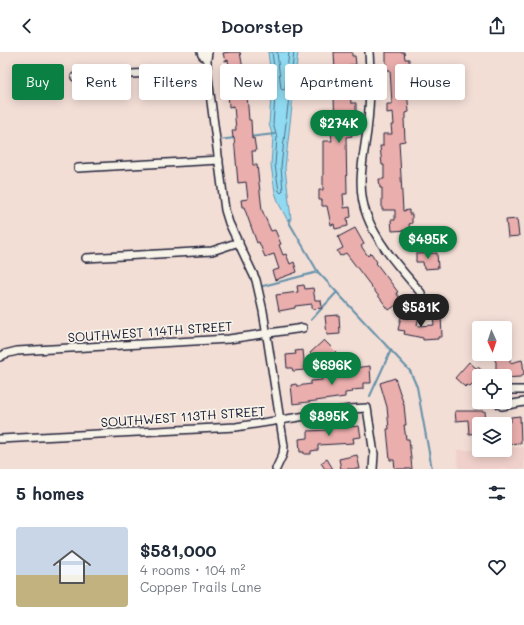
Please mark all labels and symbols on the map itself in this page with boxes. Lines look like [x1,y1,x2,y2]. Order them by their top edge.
pin: $274K [311,110,367,144]
pin: $495K [400,226,456,260]
pin: $581K [393,294,449,328]
street label: SOUTHWEST 114TH STREET [67,317,233,345]
north arrow [472,321,512,361]
pin: $696K [304,352,360,386]
street label: SOUTHWEST 113TH STREET [100,402,266,430]
pin: $895K [301,403,357,437]

